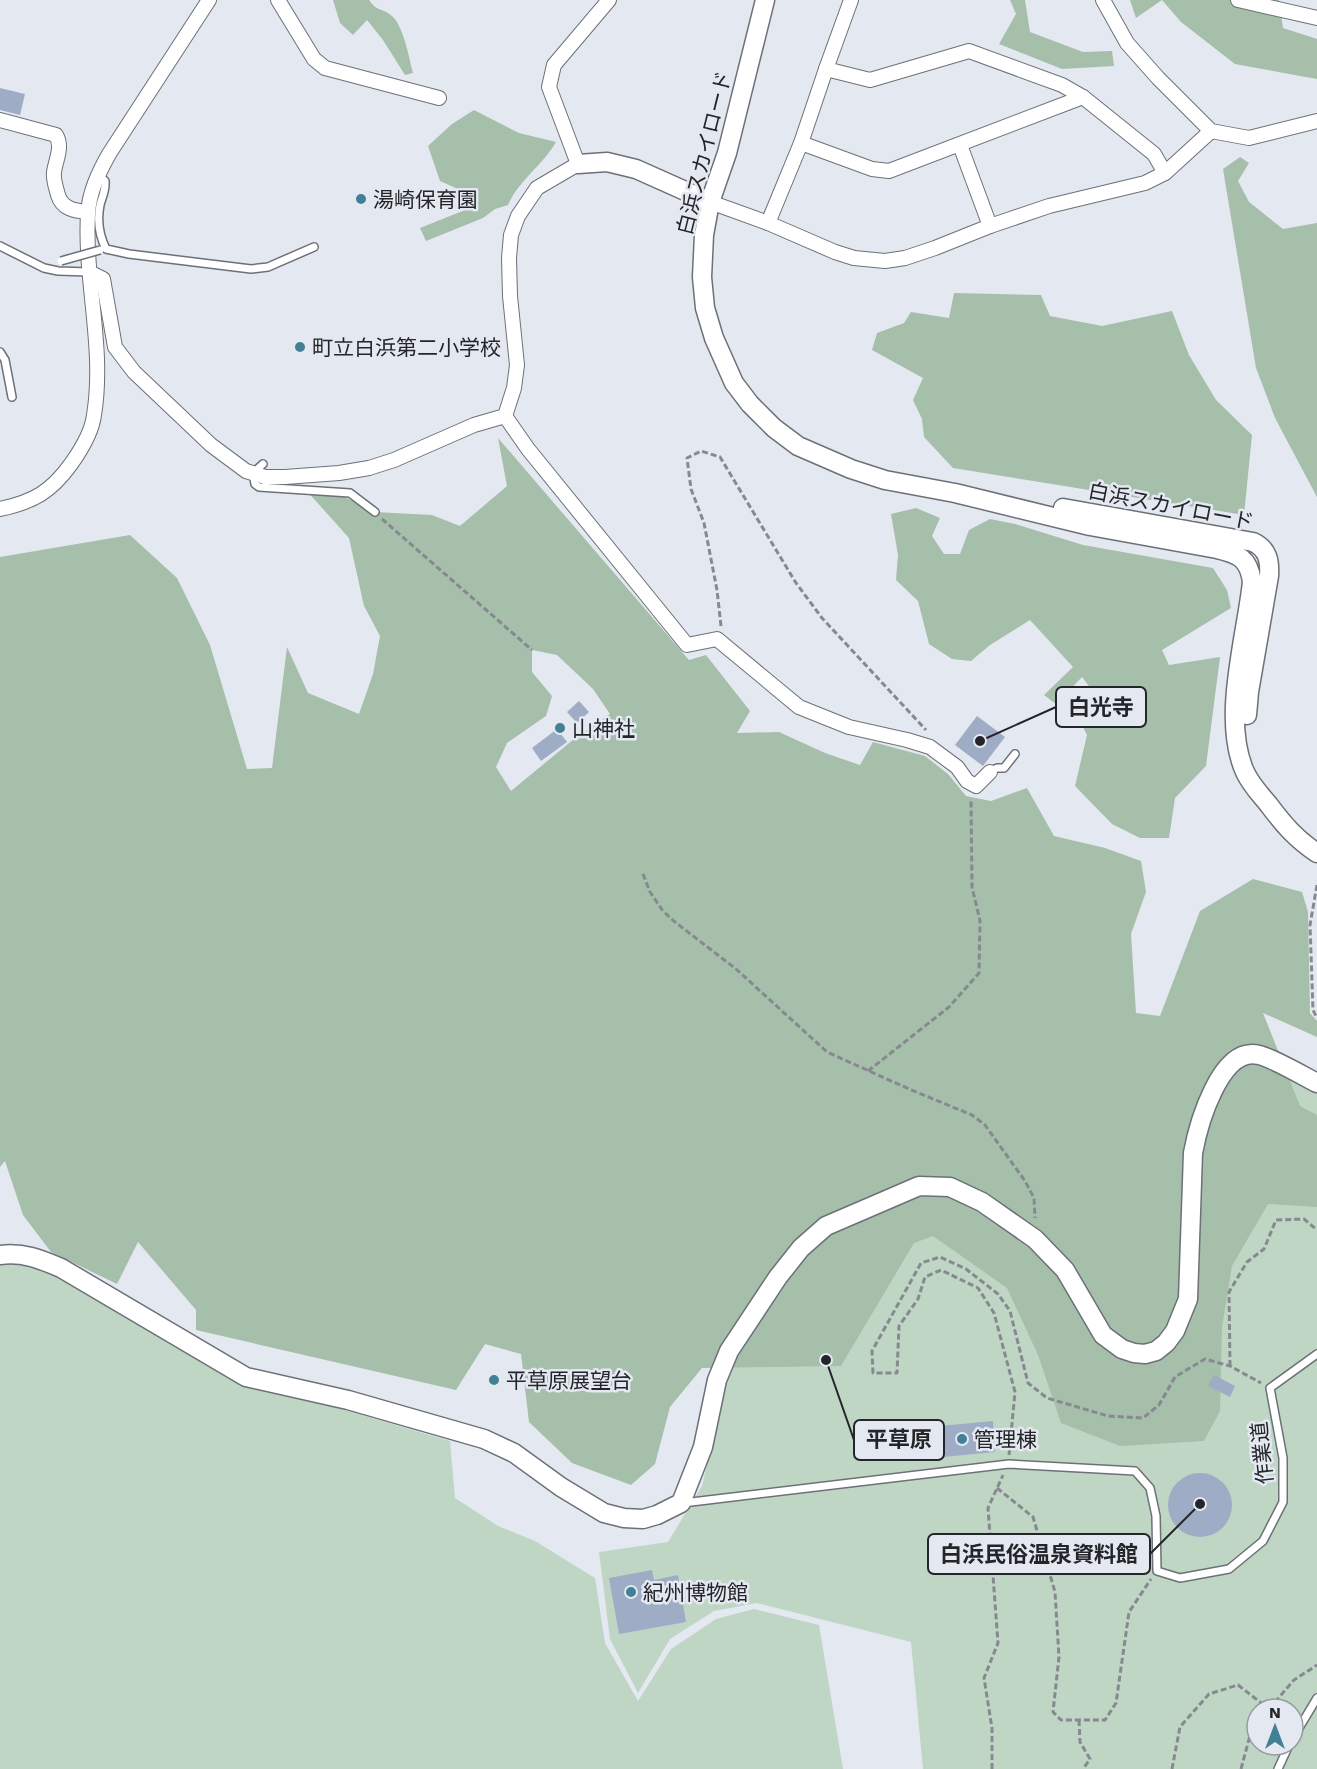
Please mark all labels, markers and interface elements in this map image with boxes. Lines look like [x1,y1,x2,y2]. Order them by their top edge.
street label: 白浜スカイロード [672,68,736,238]
place label: 湯崎保育園 [373,187,478,212]
marker: 湯崎保育園 [354,192,368,206]
place label: 町立白浜第二小学校 [312,335,501,360]
marker: 町立白浜第二小学校 [293,340,307,354]
street label: 白浜スカイロード [1086,478,1256,534]
callout: 白光寺 [1056,687,1146,727]
text: 白光寺 [1068,695,1134,720]
place label: 山神社 [572,716,635,741]
marker: 山神社 [553,721,567,735]
place label: 平草原展望台 [506,1368,632,1393]
marker: 平草原展望台 [487,1373,501,1387]
callout: 平草原 [854,1420,944,1460]
street label: 作業道 [1246,1420,1278,1486]
text: 平草原 [866,1427,932,1452]
place label: 管理棟 [974,1427,1037,1452]
marker: 管理棟 [955,1432,969,1446]
callout: 白浜民俗温泉資料館 [928,1534,1150,1574]
text: 白浜民俗温泉資料館 [940,1542,1138,1567]
place label: 紀州博物館 [643,1580,748,1605]
marker: 紀州博物館 [624,1585,638,1599]
north arrow [1245,1697,1305,1757]
text: N [1269,1703,1281,1722]

